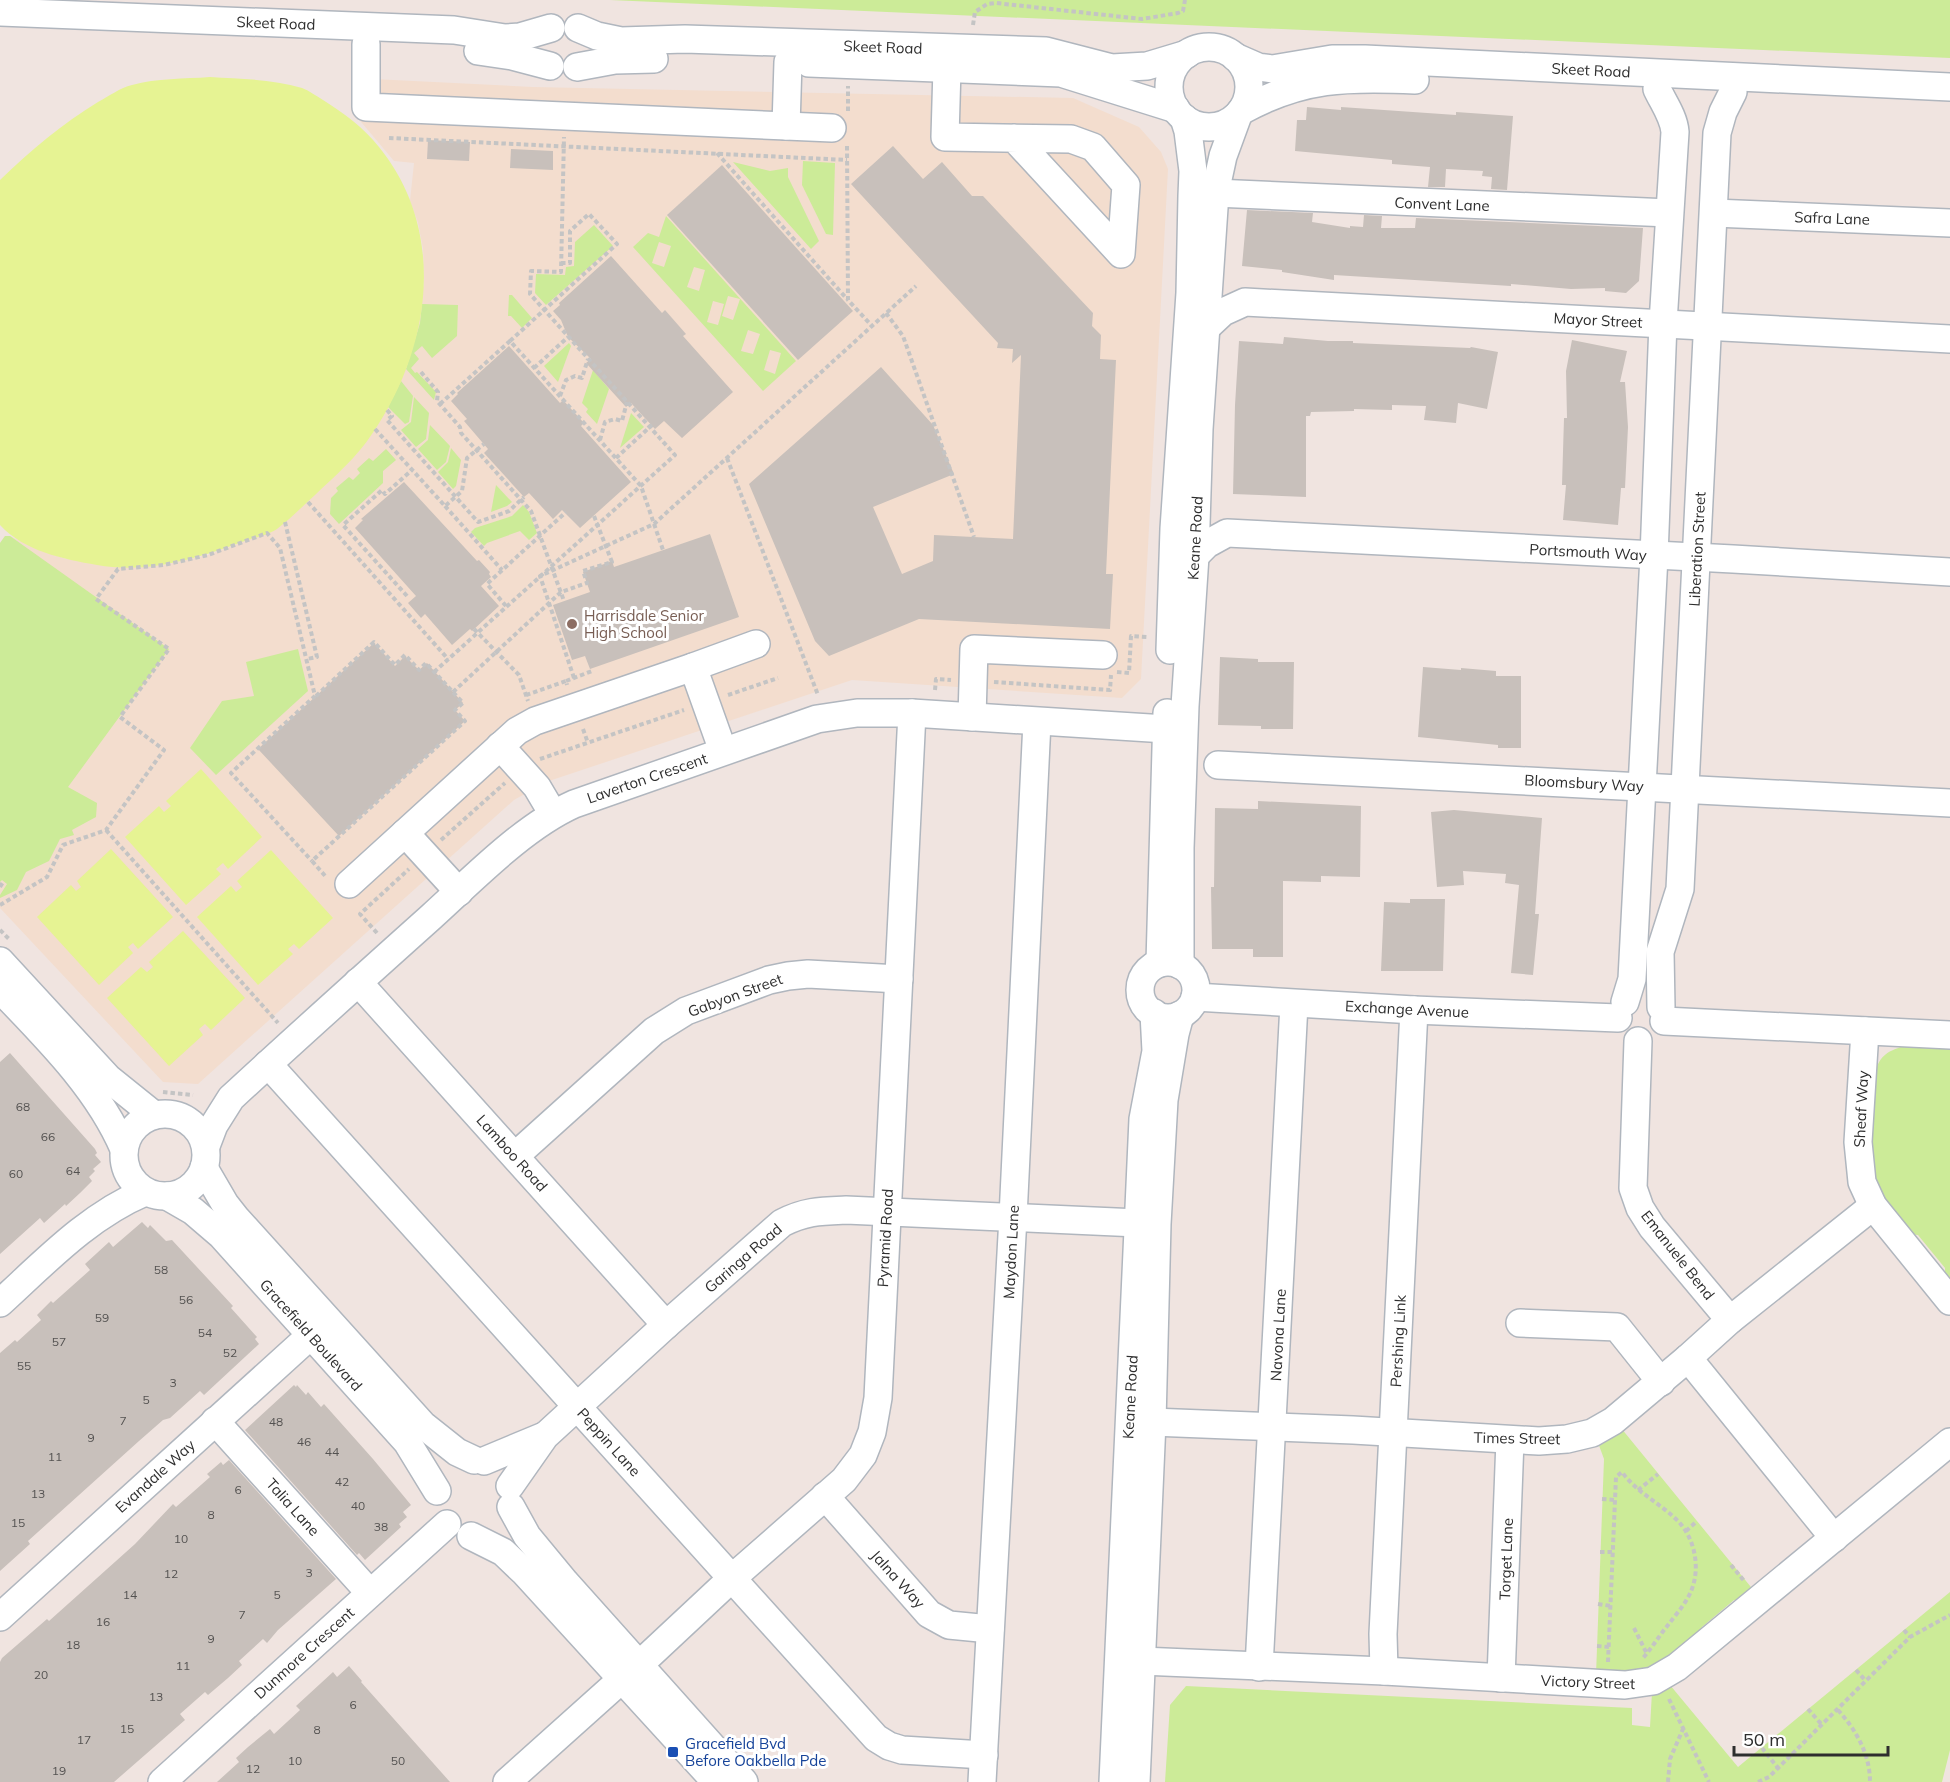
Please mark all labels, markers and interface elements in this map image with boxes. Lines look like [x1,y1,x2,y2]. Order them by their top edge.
street label: Skeet Road [236,12,316,34]
street label: Skeet Road [843,36,923,58]
street label: Skeet Road [1551,58,1631,82]
street label: Convent Lane [1394,193,1490,215]
street label: Safra Lane [1794,207,1870,229]
street label: Mayor Street [1553,308,1643,332]
street label: Liberation Street [1685,491,1709,607]
street label: Keane Road [1183,495,1207,581]
street label: Portsmouth Way [1529,539,1647,565]
place label: Harrisdale Senior High School [584,606,704,642]
marker: Harrisdale Senior High School [565,617,579,631]
street label: Laverton Crescent [584,748,710,808]
street label: Bloomsbury Way [1524,770,1644,796]
street label: Gabyon Street [685,969,785,1021]
street label: Exchange Avenue [1345,996,1469,1022]
street label: Sheaf Way [1849,1070,1873,1148]
house number: 68 [16,1099,30,1114]
street label: Lamboo Road [472,1111,552,1195]
house number: 66 [41,1129,55,1144]
house number: 64 [66,1163,80,1178]
house number: 60 [9,1166,23,1181]
street label: Pyramid Road [873,1188,897,1288]
street label: Maydon Lane [999,1205,1023,1299]
street label: Emanuele Bend [1637,1206,1719,1304]
street label: Garinga Road [700,1219,786,1297]
house number: 58 [154,1262,168,1277]
street label: Gracefield Boulevard [256,1275,366,1395]
street label: Navona Lane [1266,1288,1290,1382]
house number: 56 [179,1292,193,1307]
street label: Pershing Link [1386,1294,1410,1388]
house number: 59 [95,1310,109,1325]
house number: 54 [198,1325,212,1340]
house number: 57 [52,1334,66,1349]
house number: 52 [223,1345,237,1360]
street label: Keane Road [1118,1354,1142,1440]
house number: 55 [17,1358,31,1373]
house number: 3 [169,1375,177,1390]
house number: 5 [142,1392,150,1407]
street label: Peppin Lane [573,1404,645,1480]
house number: 7 [119,1413,127,1428]
house number: 48 [269,1414,283,1429]
street label: Times Street [1473,1428,1561,1448]
house number: 9 [87,1430,95,1445]
house number: 46 [297,1434,311,1449]
street label: Evandale Way [111,1435,199,1517]
house number: 44 [325,1444,339,1459]
house number: 11 [48,1449,62,1464]
street label: Talia Lane [262,1474,324,1540]
house number: 42 [335,1474,349,1489]
house number: 6 [234,1482,242,1497]
house number: 13 [31,1486,45,1501]
house number: 40 [351,1498,365,1513]
house number: 8 [207,1507,215,1522]
house number: 15 [11,1515,25,1530]
street label: Torget Lane [1495,1518,1517,1600]
house number: 38 [374,1519,388,1534]
house number: 10 [174,1531,188,1546]
street label: Jalna Way [867,1546,929,1612]
house number: 3 [305,1565,313,1580]
house number: 12 [164,1566,178,1581]
house number: 14 [123,1587,137,1602]
house number: 5 [273,1587,281,1602]
street label: Dunmore Crescent [250,1603,358,1703]
house number: 7 [238,1607,246,1622]
house number: 16 [96,1614,110,1629]
house number: 9 [207,1631,215,1646]
house number: 18 [66,1637,80,1652]
house number: 11 [176,1658,190,1673]
house number: 20 [34,1667,48,1682]
street label: Victory Street [1540,1671,1636,1693]
house number: 13 [149,1689,163,1704]
house number: 6 [349,1697,357,1712]
scale bar [1734,1719,1888,1757]
house number: 15 [120,1721,134,1736]
house number: 8 [313,1722,321,1737]
text: 50 m [1743,1728,1785,1751]
house number: 17 [77,1732,91,1747]
place label: Gracefield Bvd Before Oakbella Pde [685,1734,826,1770]
marker: Gracefield Bvd Before Oakbella Pde [666,1745,680,1759]
house number: 10 [288,1753,302,1768]
house number: 50 [391,1753,405,1768]
house number: 12 [246,1761,260,1776]
house number: 19 [52,1763,66,1778]

